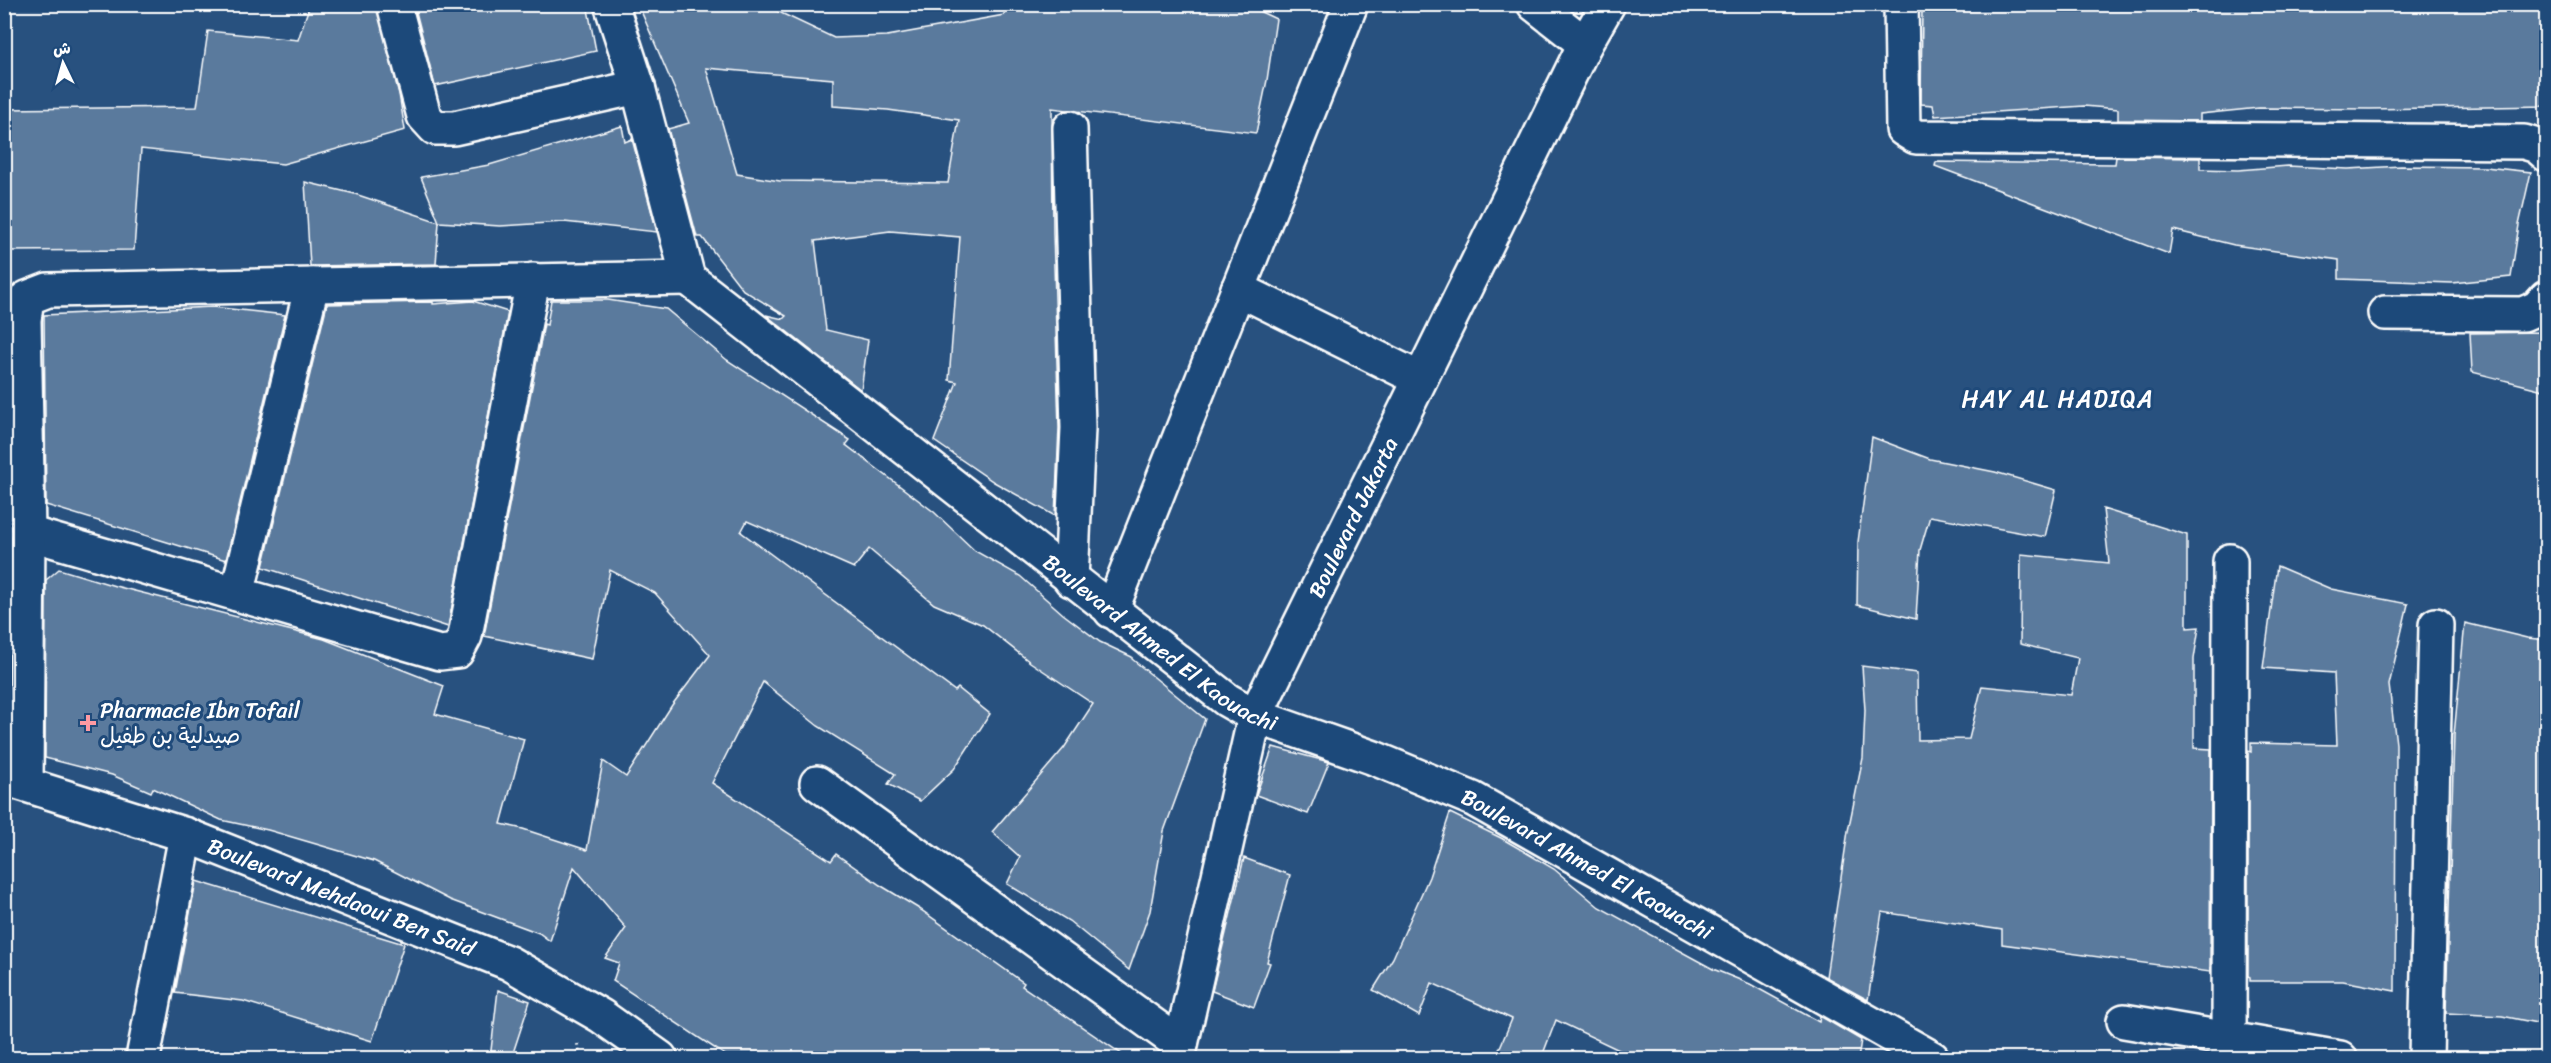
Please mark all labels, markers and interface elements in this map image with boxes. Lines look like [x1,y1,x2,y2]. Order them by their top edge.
north arrow [33,33,93,93]
text: ش [52,33,72,64]
district label: HAY AL HADIQA [1962,378,2154,420]
street label: Boulevard Jakarta [1297,430,1409,605]
street label: Boulevard Ahmed El Kaouachi [1034,544,1284,743]
place label: Pharmacie Ibn Tofail صيدلية بن طفيل [100,691,300,755]
marker: Pharmacie Ibn Tofail صيدلية بن طفيل [81,716,95,730]
street label: Boulevard Ahmed El Kaouachi [1455,777,1721,951]
street label: Boulevard Mehdaoui Ben Said [202,826,482,968]

